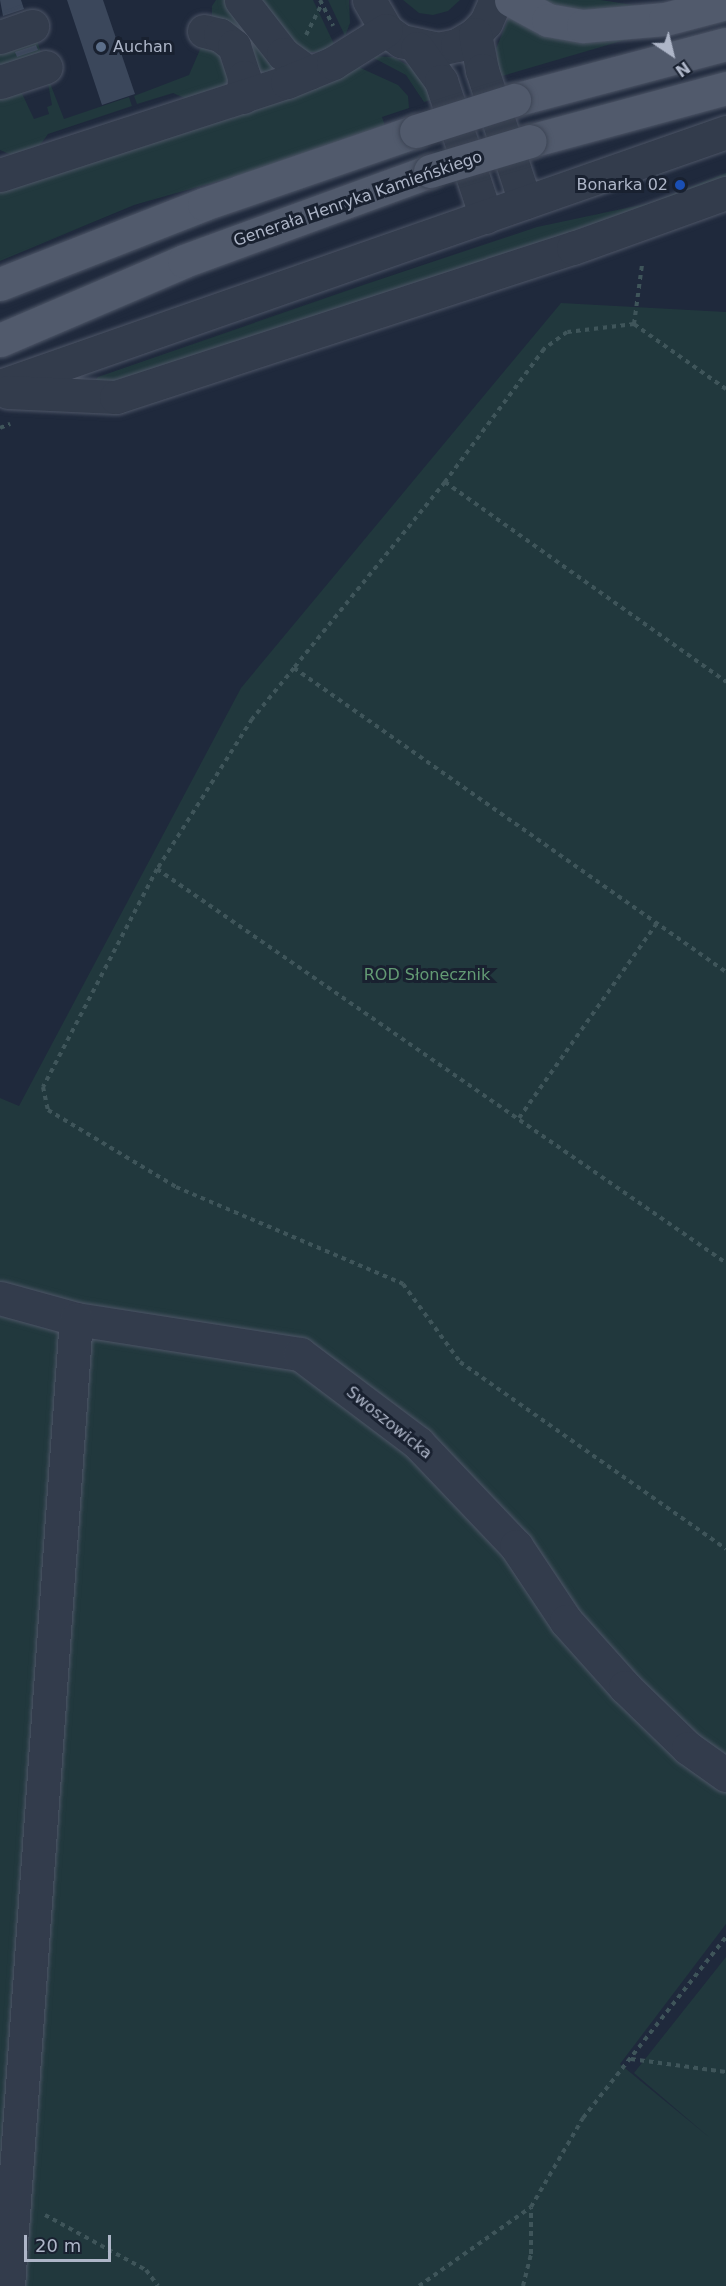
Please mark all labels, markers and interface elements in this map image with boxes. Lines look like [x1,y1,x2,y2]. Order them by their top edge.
north arrow [642,24,702,84]
place label: Auchan [113,37,173,57]
marker: Auchan [94,40,108,54]
text: N [672,58,694,81]
street label: Generała Henryka Kamieńskiego [231,147,485,251]
place label: Bonarka 02 [576,175,668,195]
marker: Bonarka 02 [673,178,687,192]
park label: ROD Słonecznik [364,965,490,985]
street label: Swoszowicka [342,1383,436,1463]
scale bar [27,2223,114,2261]
text: 20 m [35,2235,81,2256]

